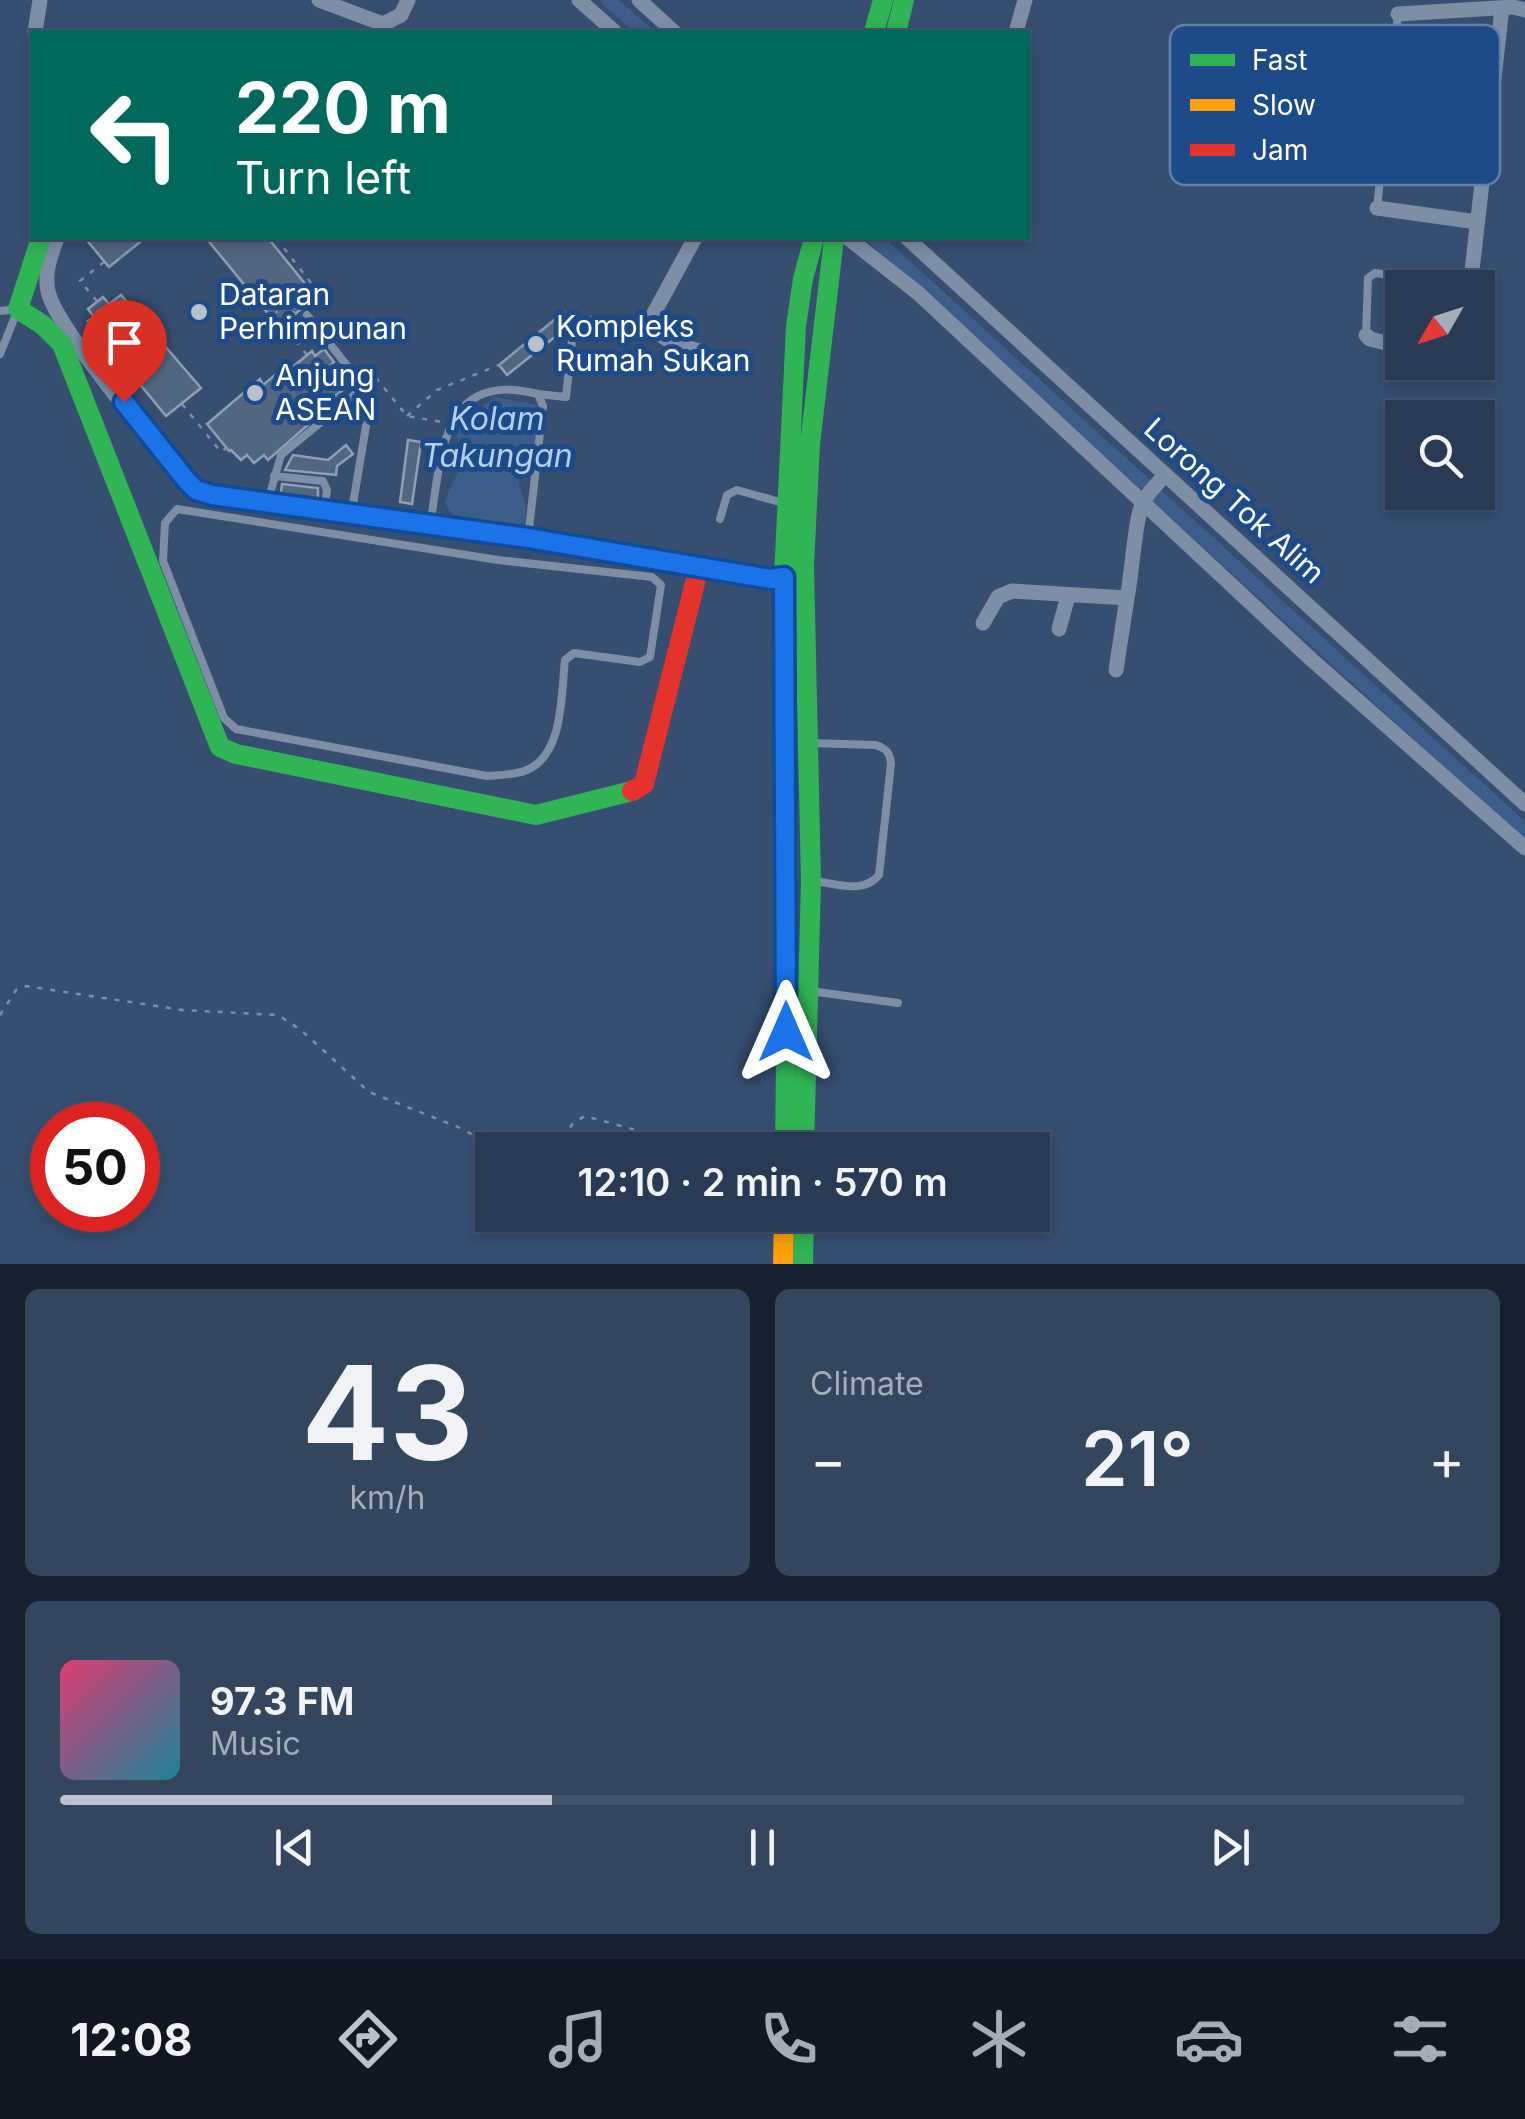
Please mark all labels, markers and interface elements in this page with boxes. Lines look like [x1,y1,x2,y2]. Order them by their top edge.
legend [1170,25,1500,185]
text: Fast [1252,43,1308,77]
text: 220 m [235,65,451,150]
icon: left [70,70,200,200]
text: Slow [1252,88,1316,122]
text: Jam [1252,133,1308,167]
text: Turn left [235,150,411,205]
north arrow [1385,270,1495,380]
map controls [1385,270,1495,510]
place label: Dataran Perhimpunan [219,276,407,346]
pin [82,300,167,403]
marker: Dataran Perhimpunan [188,301,210,323]
place label: Kompleks Rumah Sukan [556,308,750,378]
icon: arrive [97,315,152,370]
marker: Kompleks Rumah Sukan [525,333,547,355]
place label: Anjung ASEAN [275,357,376,427]
marker: Anjung ASEAN [244,382,266,404]
water label: Kolam Takungan [421,399,573,475]
button: search [1385,400,1495,510]
street label: Lorong Tok Alim [1137,410,1332,590]
position arrow [734,980,838,1084]
speed limit sign: 50 [30,1102,160,1232]
text: 12:10 · 2 min · 570 m [577,1159,948,1205]
text: 43 [302,1334,473,1491]
text: Climate [810,1364,924,1403]
text: 21° [1081,1413,1194,1504]
text: − [810,1427,846,1493]
text: + [1429,1427,1465,1493]
text: km/h [349,1478,426,1517]
text: 97.3 FM [210,1678,354,1724]
text: Music [210,1724,301,1763]
icon: previous [267,1820,322,1875]
icon: pause [735,1820,790,1875]
icon: next [1203,1820,1258,1875]
icon: directions [333,2004,403,2074]
icon: music [543,2004,613,2074]
icon: phone [754,2004,824,2074]
icon: climate [964,2004,1034,2074]
icon: car [1174,2004,1244,2074]
icon: filters [1385,2004,1455,2074]
text: 12:08 [70,2012,193,2067]

